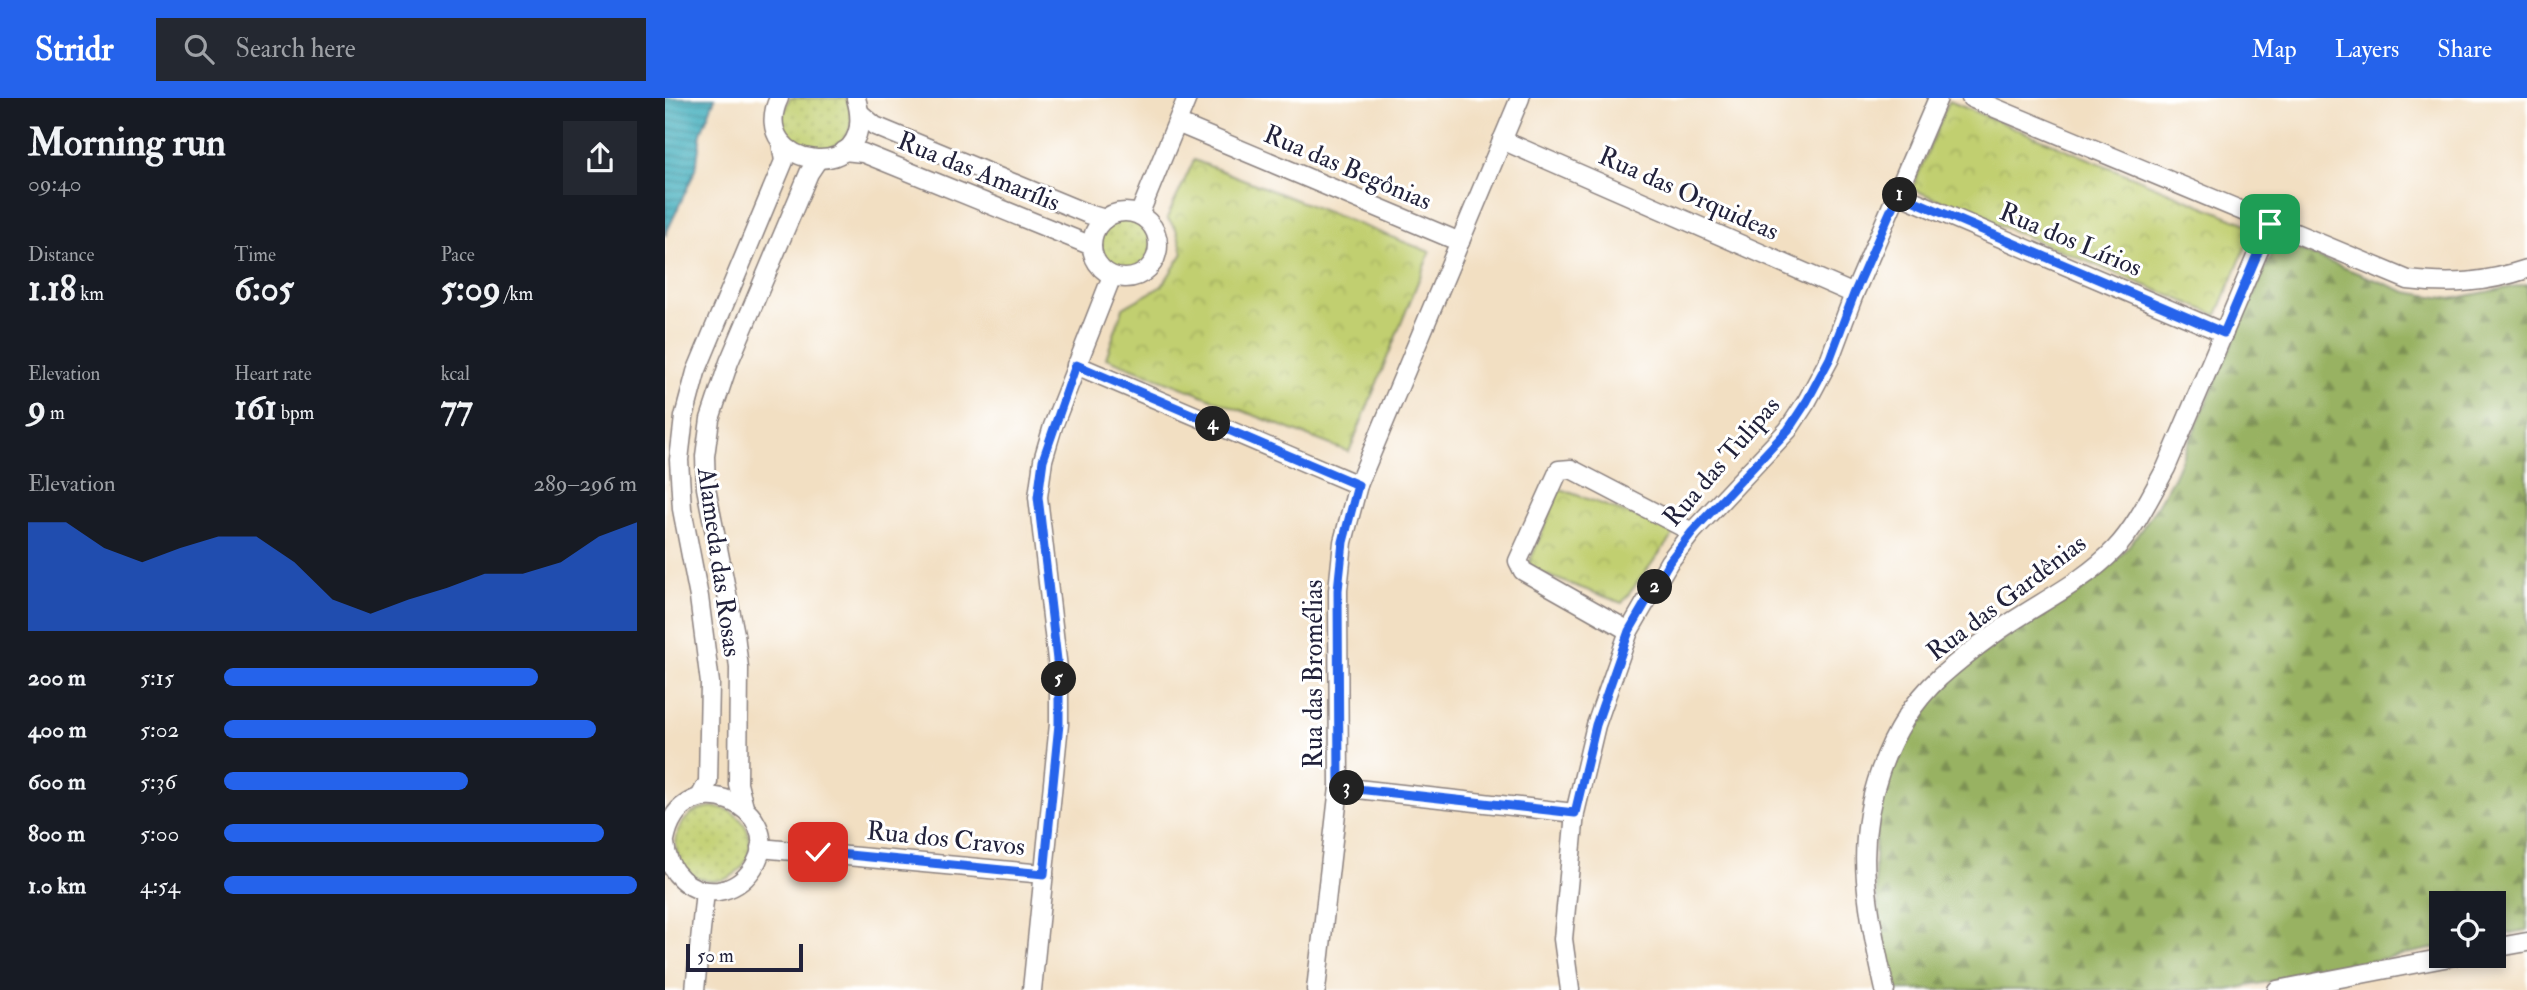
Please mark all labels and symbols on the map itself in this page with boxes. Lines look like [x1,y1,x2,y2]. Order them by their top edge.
street label: Rua das Begônias [1259,118,1436,218]
street label: Rua das Amarílis [893,125,1065,219]
street label: Rua das Orquideas [1594,140,1784,248]
pin: 1 [1883,178,1917,212]
pin [2240,194,2300,254]
street label: Rua dos Lírios [1995,196,2147,284]
street label: Rua das Tulipas [1656,390,1788,534]
pin: 4 [1195,406,1231,442]
street label: Alameda das Rosas [690,464,748,659]
street label: Rua das Gardênias [1921,527,2093,668]
pin: 2 [1637,570,1672,604]
street label: Rua das Bromélias [1298,579,1330,768]
pin: 5 [1041,662,1077,696]
pin: 3 [1329,770,1365,806]
street label: Rua dos Cravos [865,815,1027,863]
pin [788,822,848,882]
scale bar [686,941,803,973]

